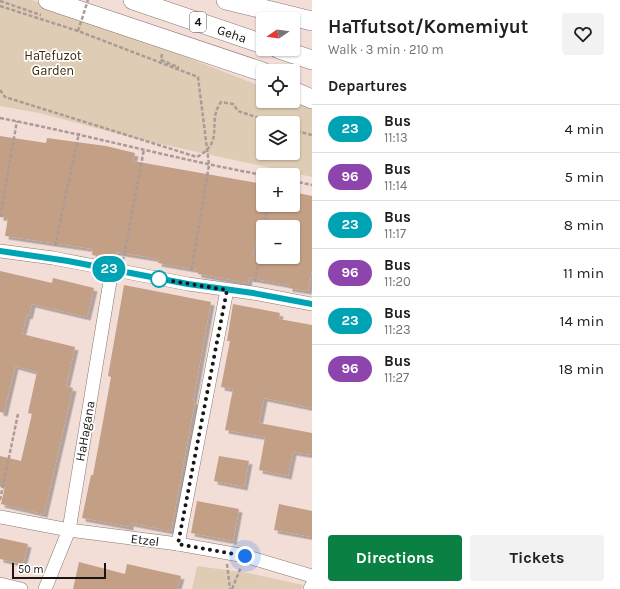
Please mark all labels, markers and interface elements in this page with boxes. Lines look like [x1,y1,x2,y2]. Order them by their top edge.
road number: 4 [190,12,206,32]
north arrow [256,12,300,56]
map controls [256,12,300,264]
button: heart [562,13,604,55]
text: HaTfutsot/Komemiyut [328,16,528,38]
street label: Geha [215,22,249,46]
text: Walk · 3 min · 210 m [328,42,444,57]
park label: HaTefuzot Garden [24,48,82,78]
button: locate [256,64,300,108]
text: Departures [328,77,407,95]
text: Bus [384,112,411,130]
button: layers [256,116,300,160]
text: 23 [341,120,359,137]
text: 4 min [565,120,604,138]
text: 11:13 [384,130,408,145]
text: Bus [384,160,411,178]
button: + [256,168,300,212]
text: 96 [341,168,359,185]
text: 5 min [564,168,604,186]
text: 11:14 [384,178,407,193]
text: Bus [384,208,411,226]
text: 23 [341,216,359,233]
text: 8 min [564,216,604,234]
button: − [256,220,300,264]
text: 11:17 [384,226,406,241]
line badge: 23 [91,256,127,282]
text: Bus [384,256,411,274]
text: 23 [100,260,118,277]
text: 96 [341,264,359,281]
text: 11 min [563,264,604,282]
unlabelled marker [150,270,168,288]
text: 11:20 [384,274,411,289]
text: Bus [384,304,411,322]
text: 23 [341,312,359,329]
text: 14 min [560,312,604,330]
text: 11:23 [384,322,411,337]
text: Bus [384,352,411,370]
text: 96 [341,360,359,377]
text: 18 min [559,360,604,378]
text: 11:27 [384,370,409,385]
street label: HaHagana [72,400,98,462]
street label: Etzel [130,531,160,549]
button: Directions [328,535,462,581]
button: Tickets [470,535,604,581]
your location [235,546,255,566]
scale bar [12,561,106,580]
text: 50 m [18,563,44,576]

